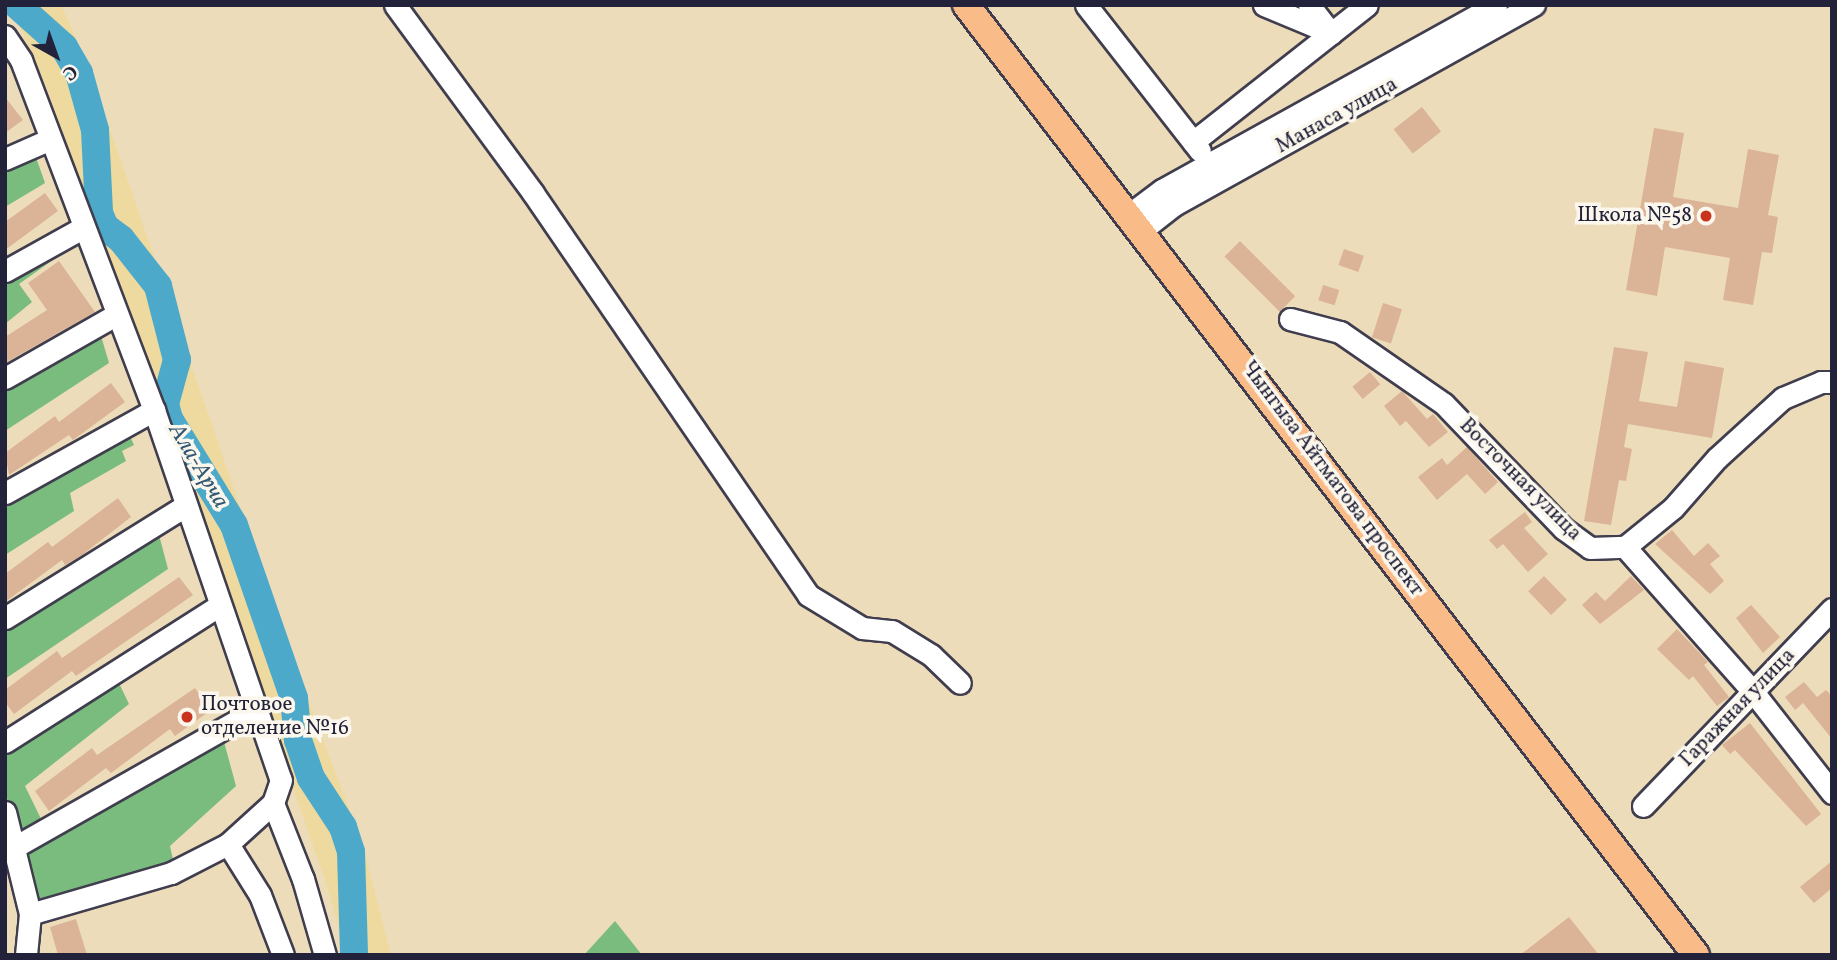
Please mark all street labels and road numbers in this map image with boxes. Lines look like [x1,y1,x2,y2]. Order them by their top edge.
street label: Манаса улица [1272,72,1402,160]
street label: Чынгыза Айтматова проспект [1235,357,1429,601]
street label: Восточная улица [1453,413,1587,547]
street label: Гаражная улица [1675,643,1801,773]

